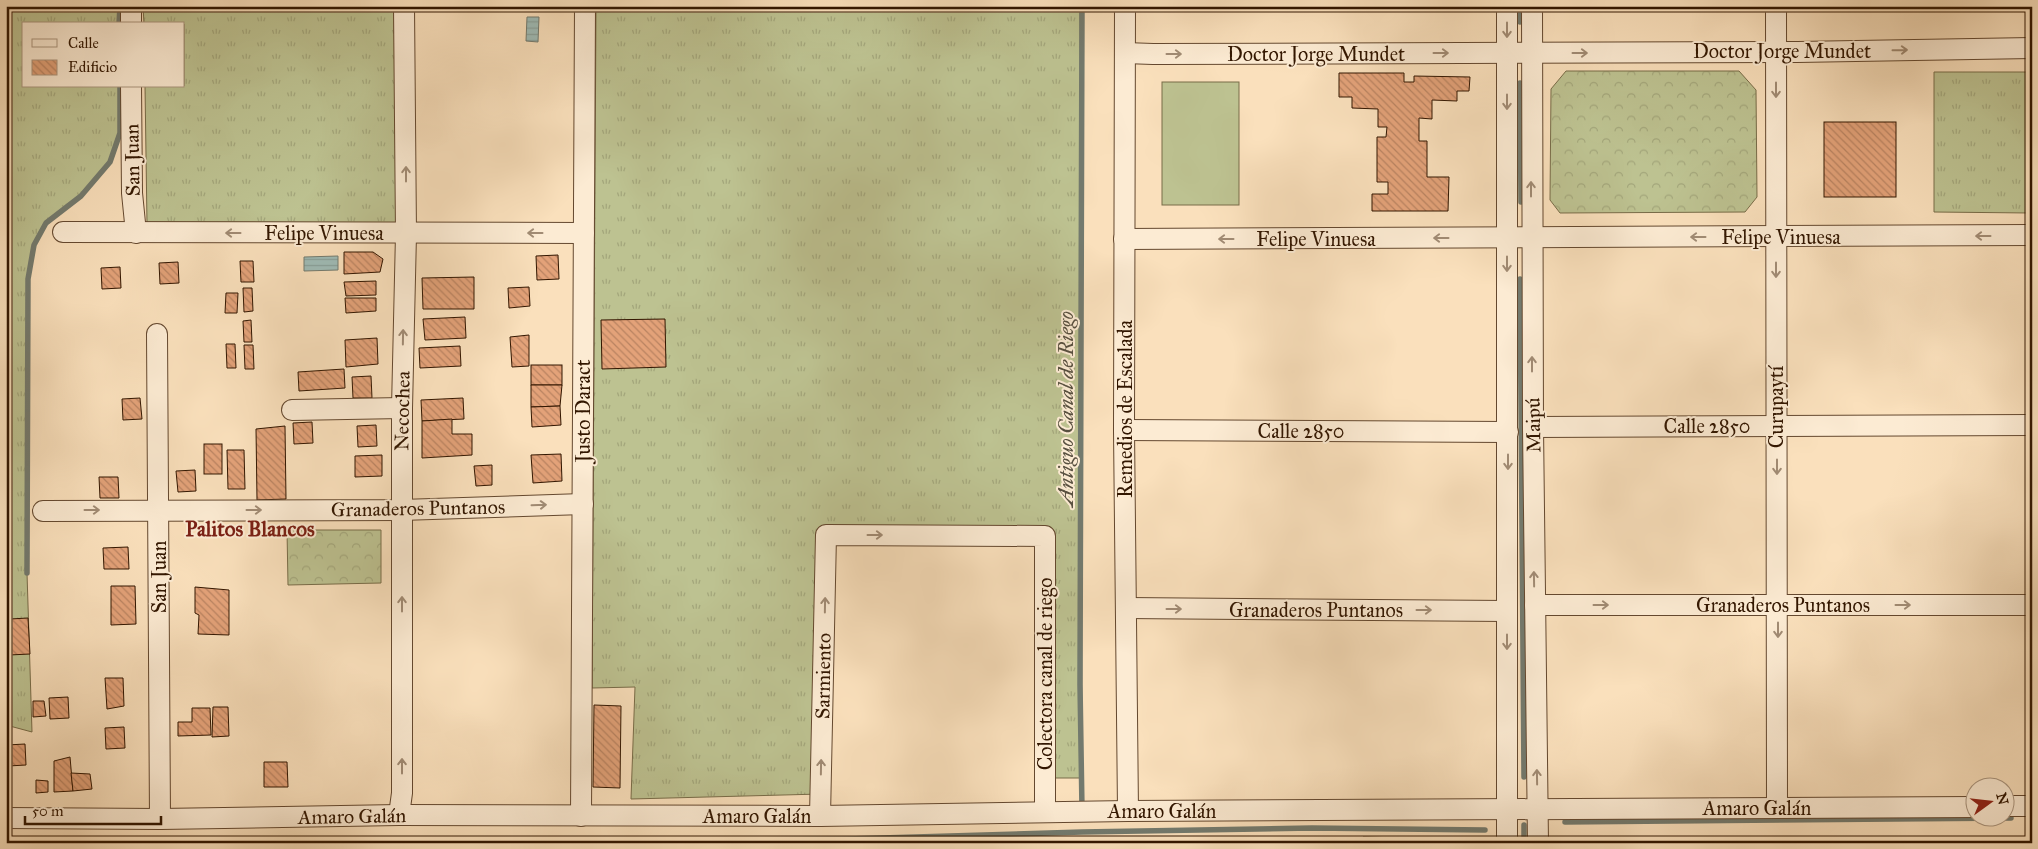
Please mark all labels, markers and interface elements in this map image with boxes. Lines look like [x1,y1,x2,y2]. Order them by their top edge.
one-way arrow [1502,21,1512,37]
legend [22,22,185,88]
text: Calle [68,34,99,52]
street label: Doctor Jorge Mundet [1693,39,1871,64]
street label: Doctor Jorge Mundet [1227,42,1405,67]
one-way arrow [1892,45,1908,55]
one-way arrow [1432,48,1449,58]
one-way arrow [1572,48,1588,58]
one-way arrow [1165,49,1181,59]
text: Edificio [68,58,117,76]
one-way arrow [1771,82,1781,98]
one-way arrow [1502,94,1512,110]
street label: San Juan [119,123,146,197]
one-way arrow [401,166,411,182]
one-way arrow [1526,181,1536,198]
street label: Felipe Vinuesa [264,221,384,245]
street label: Felipe Vinuesa [1721,225,1841,249]
street label: Felipe Vinuesa [1256,227,1376,251]
one-way arrow [225,228,241,238]
one-way arrow [527,228,544,238]
one-way arrow [1975,231,1992,241]
one-way arrow [1690,232,1706,242]
one-way arrow [1434,233,1450,243]
one-way arrow [1219,234,1235,244]
one-way arrow [1502,256,1512,272]
one-way arrow [1771,262,1781,278]
water label: Antiguo Canal de Riego [1053,311,1079,509]
street label: Remedios de Escalada [1113,319,1137,498]
one-way arrow [399,329,408,345]
one-way arrow [1527,356,1537,372]
street label: Justo Daract [571,360,596,464]
street label: Curupaytí [1764,364,1788,448]
street label: Necochea [389,370,415,451]
street label: Maipú [1521,397,1545,453]
street label: Calle 2850 [1664,414,1750,438]
street label: Calle 2850 [1258,419,1344,443]
one-way arrow [1503,454,1513,470]
one-way arrow [1772,459,1782,475]
street label: Granaderos Puntanos [331,494,505,522]
one-way arrow [531,501,547,510]
one-way arrow [83,505,99,515]
one-way arrow [246,505,262,515]
district label: Palitos Blancos [185,516,315,542]
one-way arrow [866,530,883,540]
street label: San Juan [147,541,172,613]
one-way arrow [1529,571,1539,588]
street label: Colectora canal de riego [1033,578,1058,770]
street label: Granaderos Puntanos [1696,593,1870,617]
one-way arrow [397,596,407,612]
one-way arrow [820,597,830,614]
street label: Granaderos Puntanos [1229,598,1403,622]
one-way arrow [1592,600,1609,610]
one-way arrow [1895,600,1911,610]
one-way arrow [1166,604,1182,614]
one-way arrow [1416,605,1432,615]
one-way arrow [1773,622,1783,638]
street label: Sarmiento [810,633,836,719]
one-way arrow [1502,634,1512,650]
one-way arrow [397,759,407,775]
one-way arrow [816,760,826,776]
one-way arrow [1533,769,1542,785]
north arrow [1966,776,2016,826]
text: N [1992,791,2012,807]
scale bar [25,794,161,826]
street label: Amaro Galán [1702,796,1811,820]
street label: Amaro Galán [1107,799,1216,823]
text: 50 m [32,802,64,820]
street label: Amaro Galán [297,803,407,829]
street label: Amaro Galán [702,804,811,828]

